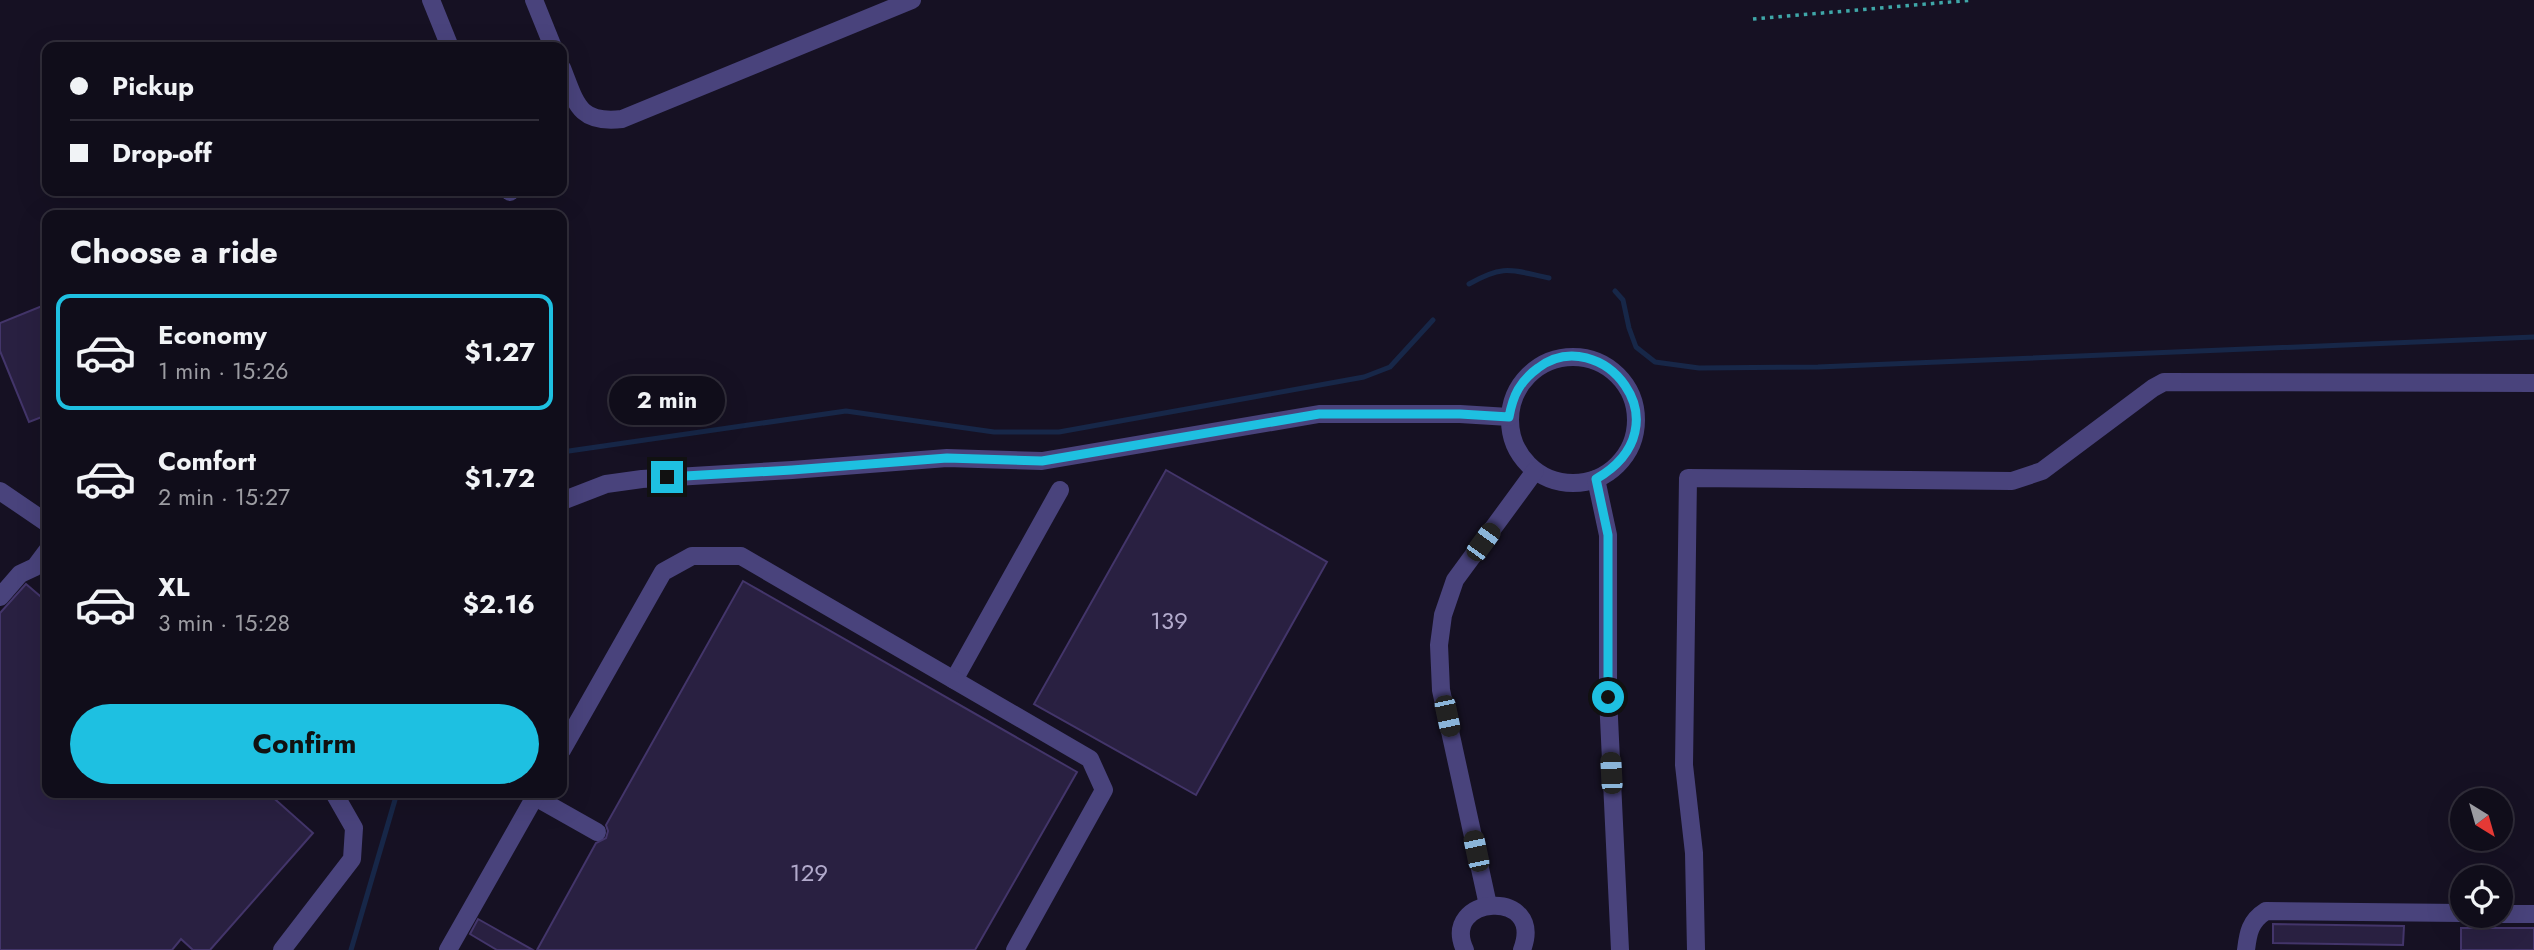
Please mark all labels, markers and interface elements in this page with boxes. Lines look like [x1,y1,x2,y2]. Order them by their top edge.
text: Pickup [112,67,194,105]
text: Drop-off [112,134,212,172]
text: Choose a ride [70,229,278,275]
text: Economy [158,316,267,354]
icon: car [74,321,137,384]
text: $1.27 [464,333,535,371]
text: 1 min · 15:26 [158,354,289,388]
callout: 2 min [609,376,725,424]
text: 2 min [637,383,697,417]
text: Comfort [158,442,256,480]
icon: car [74,447,137,510]
text: $1.72 [464,459,535,497]
route end [651,461,683,493]
text: 2 min · 15:27 [158,480,290,514]
car [1463,519,1504,565]
text: XL [158,568,190,606]
icon: car [74,573,137,636]
text: $2.16 [463,585,535,623]
house number: 139 [1150,603,1188,638]
text: 3 min · 15:28 [158,606,290,640]
route start [1592,681,1624,713]
car [1433,693,1462,739]
button: Confirm [70,704,539,784]
car [1600,751,1623,795]
north arrow [2450,788,2513,850]
map controls [2450,788,2513,928]
car [1462,828,1491,874]
house number: 129 [790,855,828,890]
button: locate [2450,865,2513,928]

